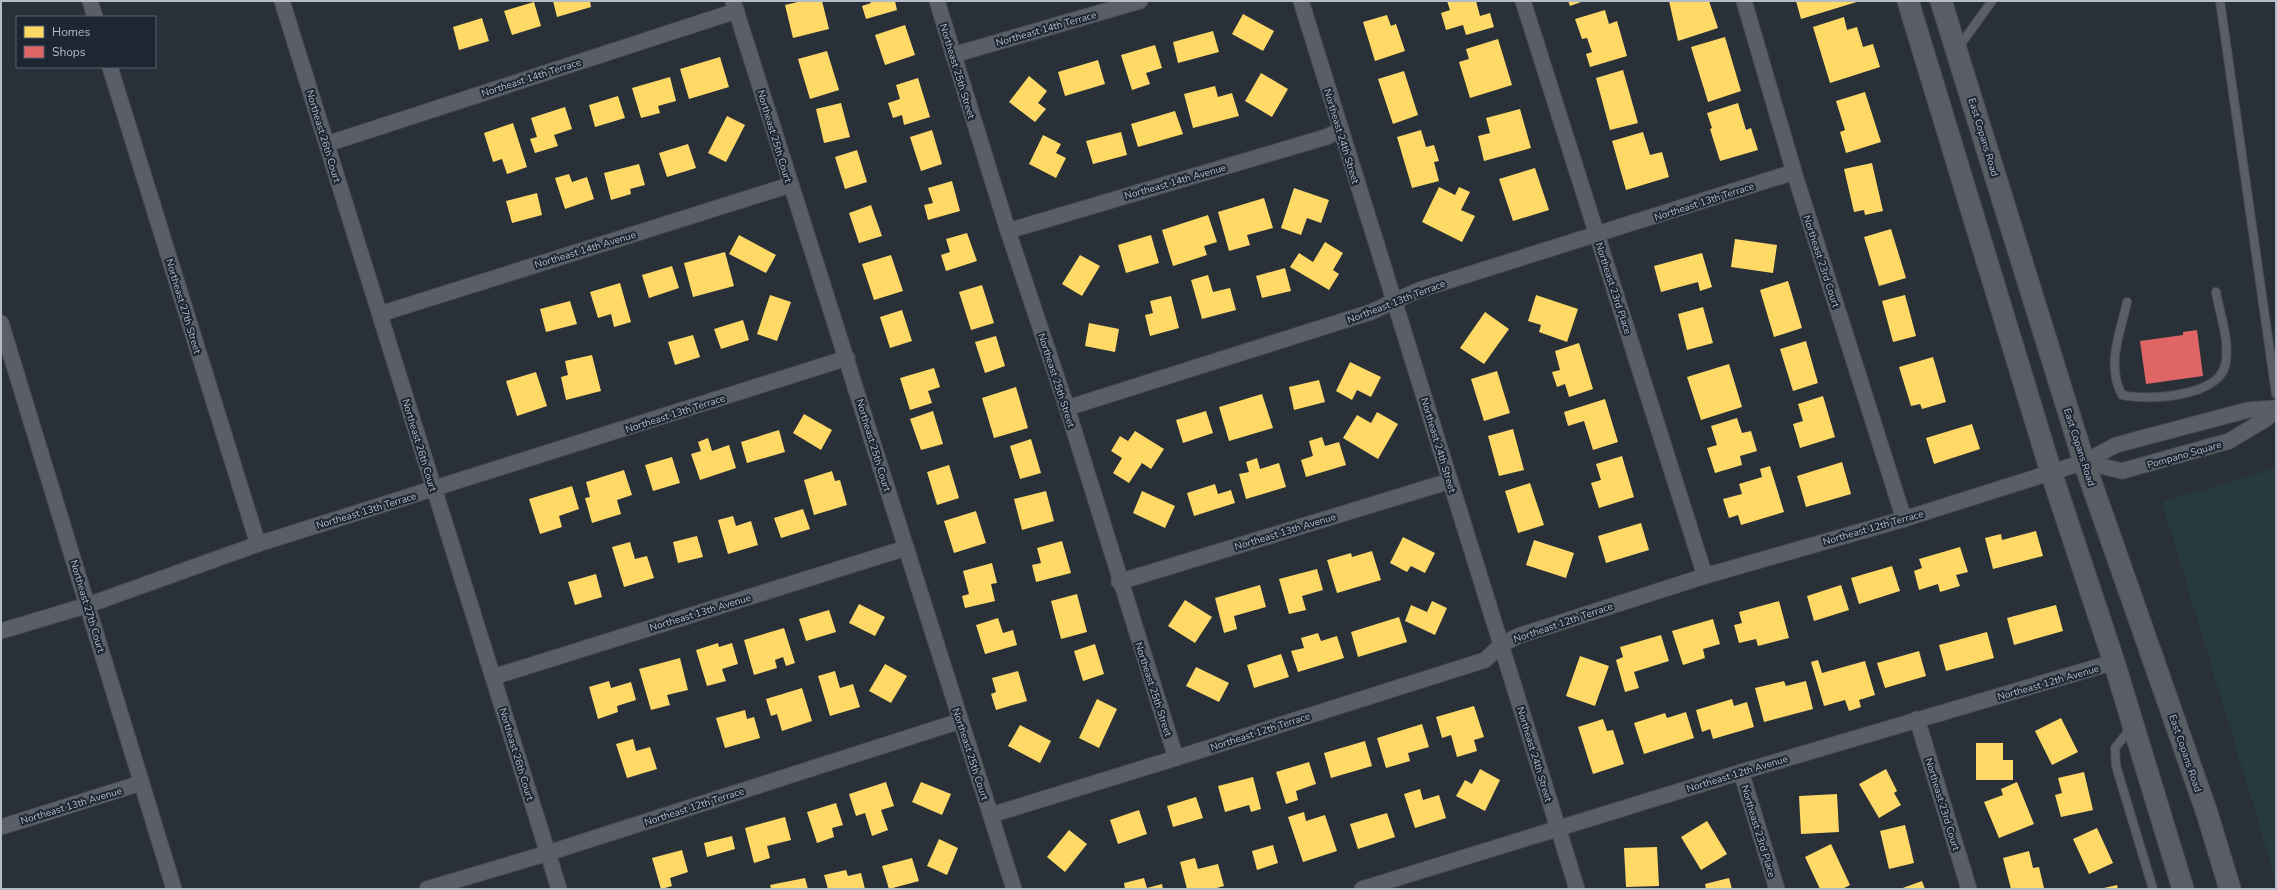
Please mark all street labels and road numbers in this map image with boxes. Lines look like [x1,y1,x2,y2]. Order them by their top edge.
street label: Northeast 14th Terrace [994,8,1098,50]
street label: Northeast 25th Street [936,22,978,121]
street label: Northeast 14th Terrace [480,55,583,101]
street label: Northeast 24th Street [1320,87,1362,186]
street label: Northeast 26th Court [302,88,344,185]
street label: Northeast 25th Court [753,88,795,185]
street label: East Copans Road [1964,96,2002,178]
street label: Northeast 14th Avenue [1123,161,1228,203]
street label: Northeast 13th Terrace [1653,179,1756,225]
street label: Northeast 23rd Court [1800,213,1843,310]
street label: Northeast 14th Avenue [533,228,638,272]
street label: Northeast 23rd Place [1592,241,1635,336]
street label: Northeast 27th Street [162,257,204,356]
street label: Northeast 13th Terrace [1345,277,1447,327]
street label: Northeast 25th Street [1034,331,1078,430]
street label: Northeast 13th Terrace [624,391,727,437]
street label: Northeast 24th Street [1417,396,1459,495]
street label: Northeast 26th Court [398,397,440,494]
street label: Northeast 25th Court [852,397,894,494]
street label: East Copans Road [2060,406,2098,488]
street label: Pompano Square [2145,438,2223,472]
street label: Northeast 13th Terrace [315,489,418,533]
street label: Northeast 12th Terrace [1821,507,1925,549]
street label: Northeast 13th Avenue [1233,510,1338,554]
street label: Northeast 27th Court [66,558,108,655]
street label: Northeast 13th Avenue [648,591,753,635]
street label: Northeast 12th Terrace [1512,599,1615,646]
street label: Northeast 25th Street [1131,640,1175,739]
street label: Northeast 12th Avenue [1996,662,2101,704]
street label: Northeast 24th Street [1513,705,1555,804]
street label: Northeast 26th Court [495,706,537,803]
street label: Northeast 25th Court [949,706,992,803]
street label: Northeast 12th Terrace [1209,709,1312,755]
street label: East Copans Road [2165,713,2205,794]
street label: Northeast 12th Avenue [1685,752,1790,796]
street label: Northeast 23rd Court [1921,756,1963,853]
street label: Northeast 23rd Place [1737,783,1779,879]
street label: Northeast 13th Avenue [19,784,124,828]
street label: Northeast 12th Terrace [643,784,746,830]

